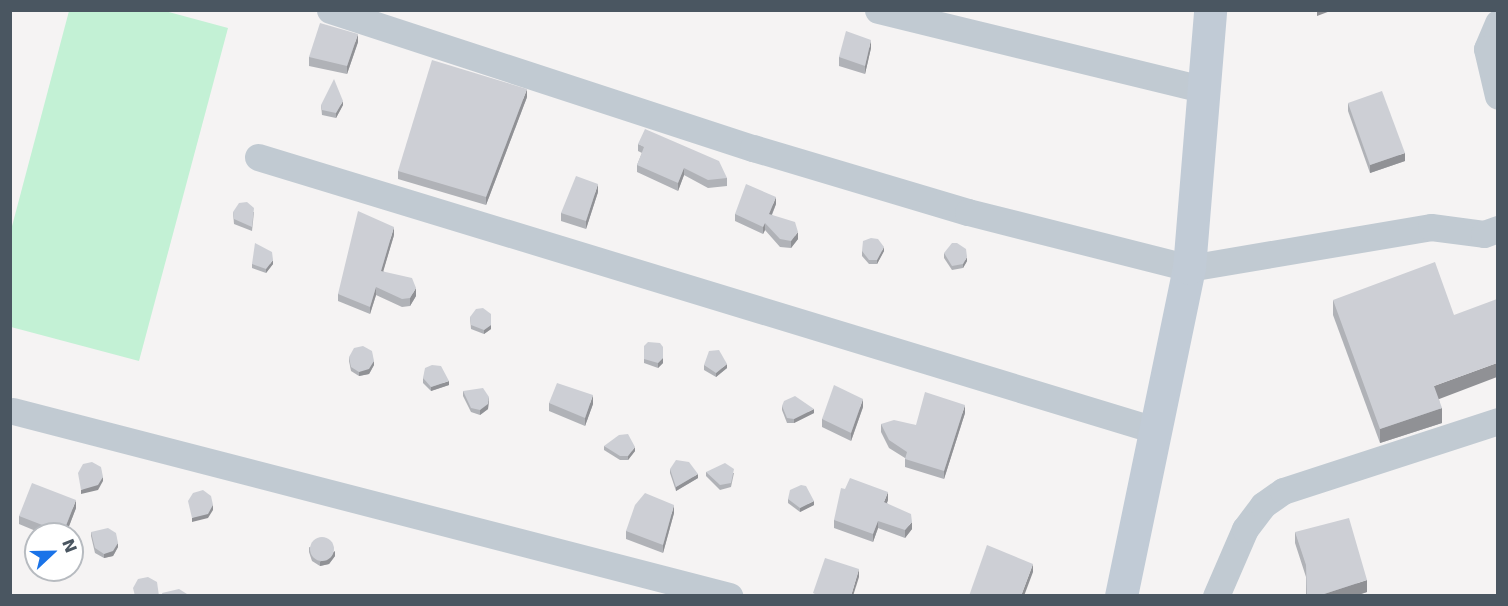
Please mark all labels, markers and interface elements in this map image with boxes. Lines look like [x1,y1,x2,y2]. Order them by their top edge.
north arrow [24,522,84,582]
text: N [58,536,81,556]

